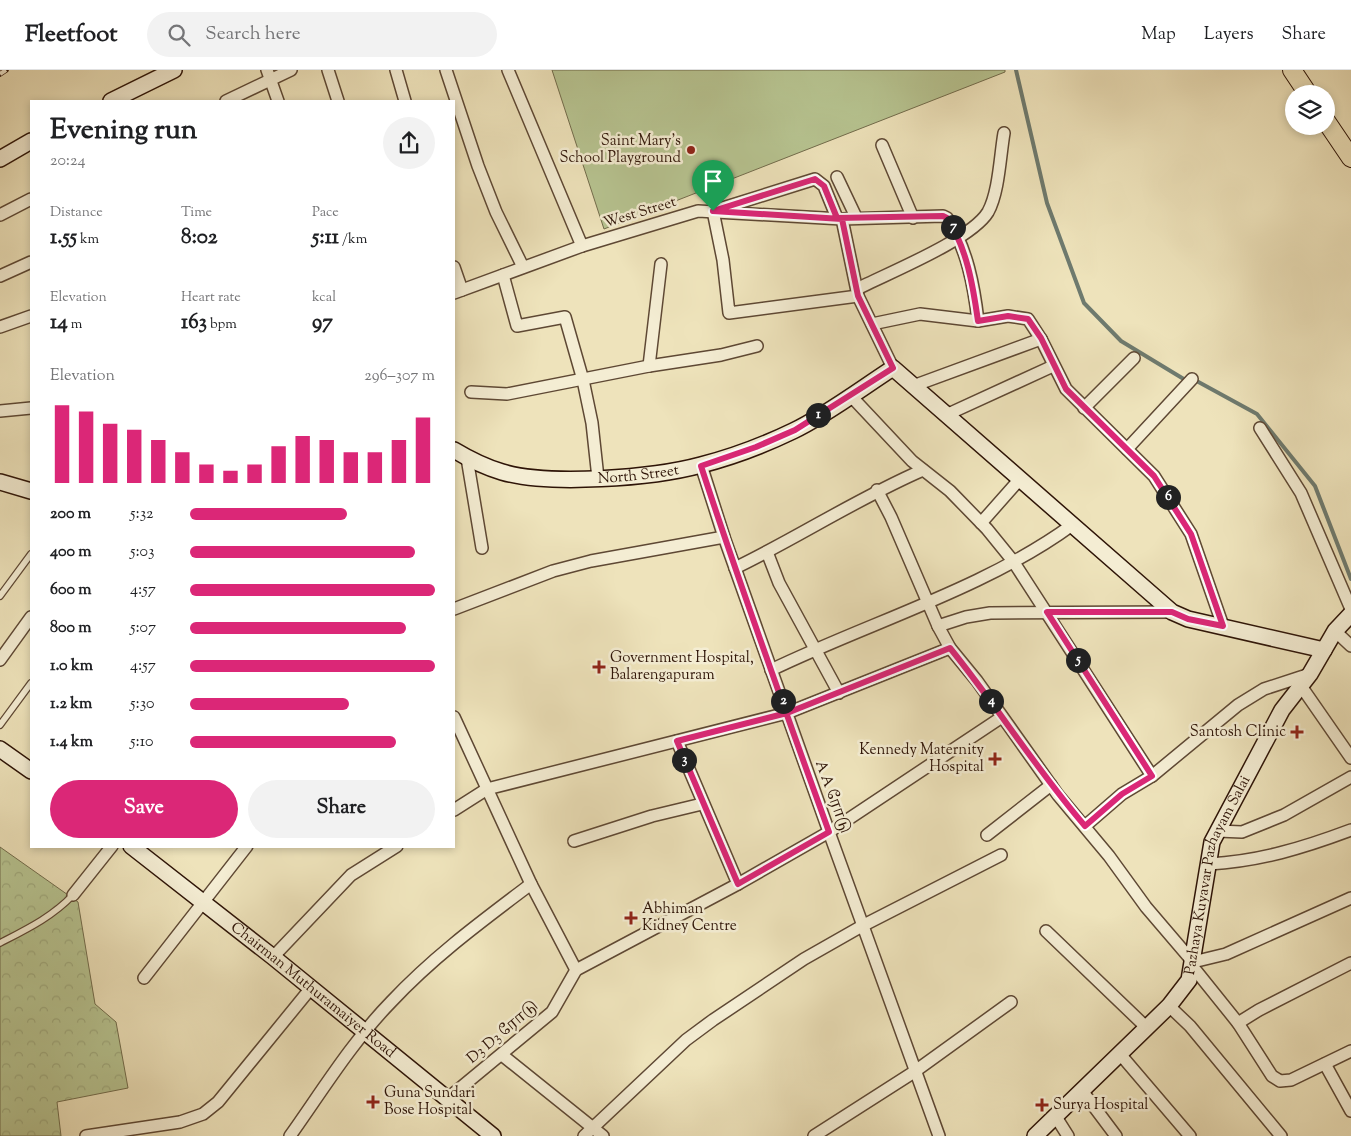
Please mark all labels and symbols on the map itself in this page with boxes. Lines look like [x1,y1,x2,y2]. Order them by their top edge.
place label: Saint Mary's School Playground [559,131,682,169]
marker: Saint Mary's School Playground [685,144,697,156]
pin [692,160,734,211]
street label: West Street [601,192,679,234]
pin: 7 [940,214,966,240]
pin: 1 [806,402,830,428]
street label: North Street [597,460,681,489]
pin: 6 [1156,484,1180,510]
place label: Government Hospital, Balarengapuram [610,648,754,686]
pin: 5 [1066,648,1090,672]
marker: Government Hospital, Balarengapuram [592,660,606,674]
pin: 2 [770,688,796,714]
pin: 4 [978,688,1004,714]
place label: Santosh Clinic [1190,722,1286,743]
marker: Santosh Clinic [1290,725,1304,739]
place label: Kennedy Maternity Hospital [859,740,985,778]
pin: 3 [672,748,696,772]
marker: Kennedy Maternity Hospital [988,752,1002,766]
street label: A A ரோடு [809,758,855,836]
street label: Pazhaya Kuyavar Pazhayam Salai [1180,772,1256,976]
place label: Abhiman Kidney Centre [642,899,737,937]
marker: Abhiman Kidney Centre [624,911,638,925]
street label: Chairman Muthuramaiyer Road [226,917,400,1063]
street label: D3 D3 ரோடு [463,997,543,1069]
place label: Guna Sundari Bose Hospital [384,1083,475,1121]
marker: Guna Sundari Bose Hospital [366,1095,380,1109]
place label: Surya Hospital [1053,1095,1149,1116]
marker: Surya Hospital [1035,1098,1049,1112]

